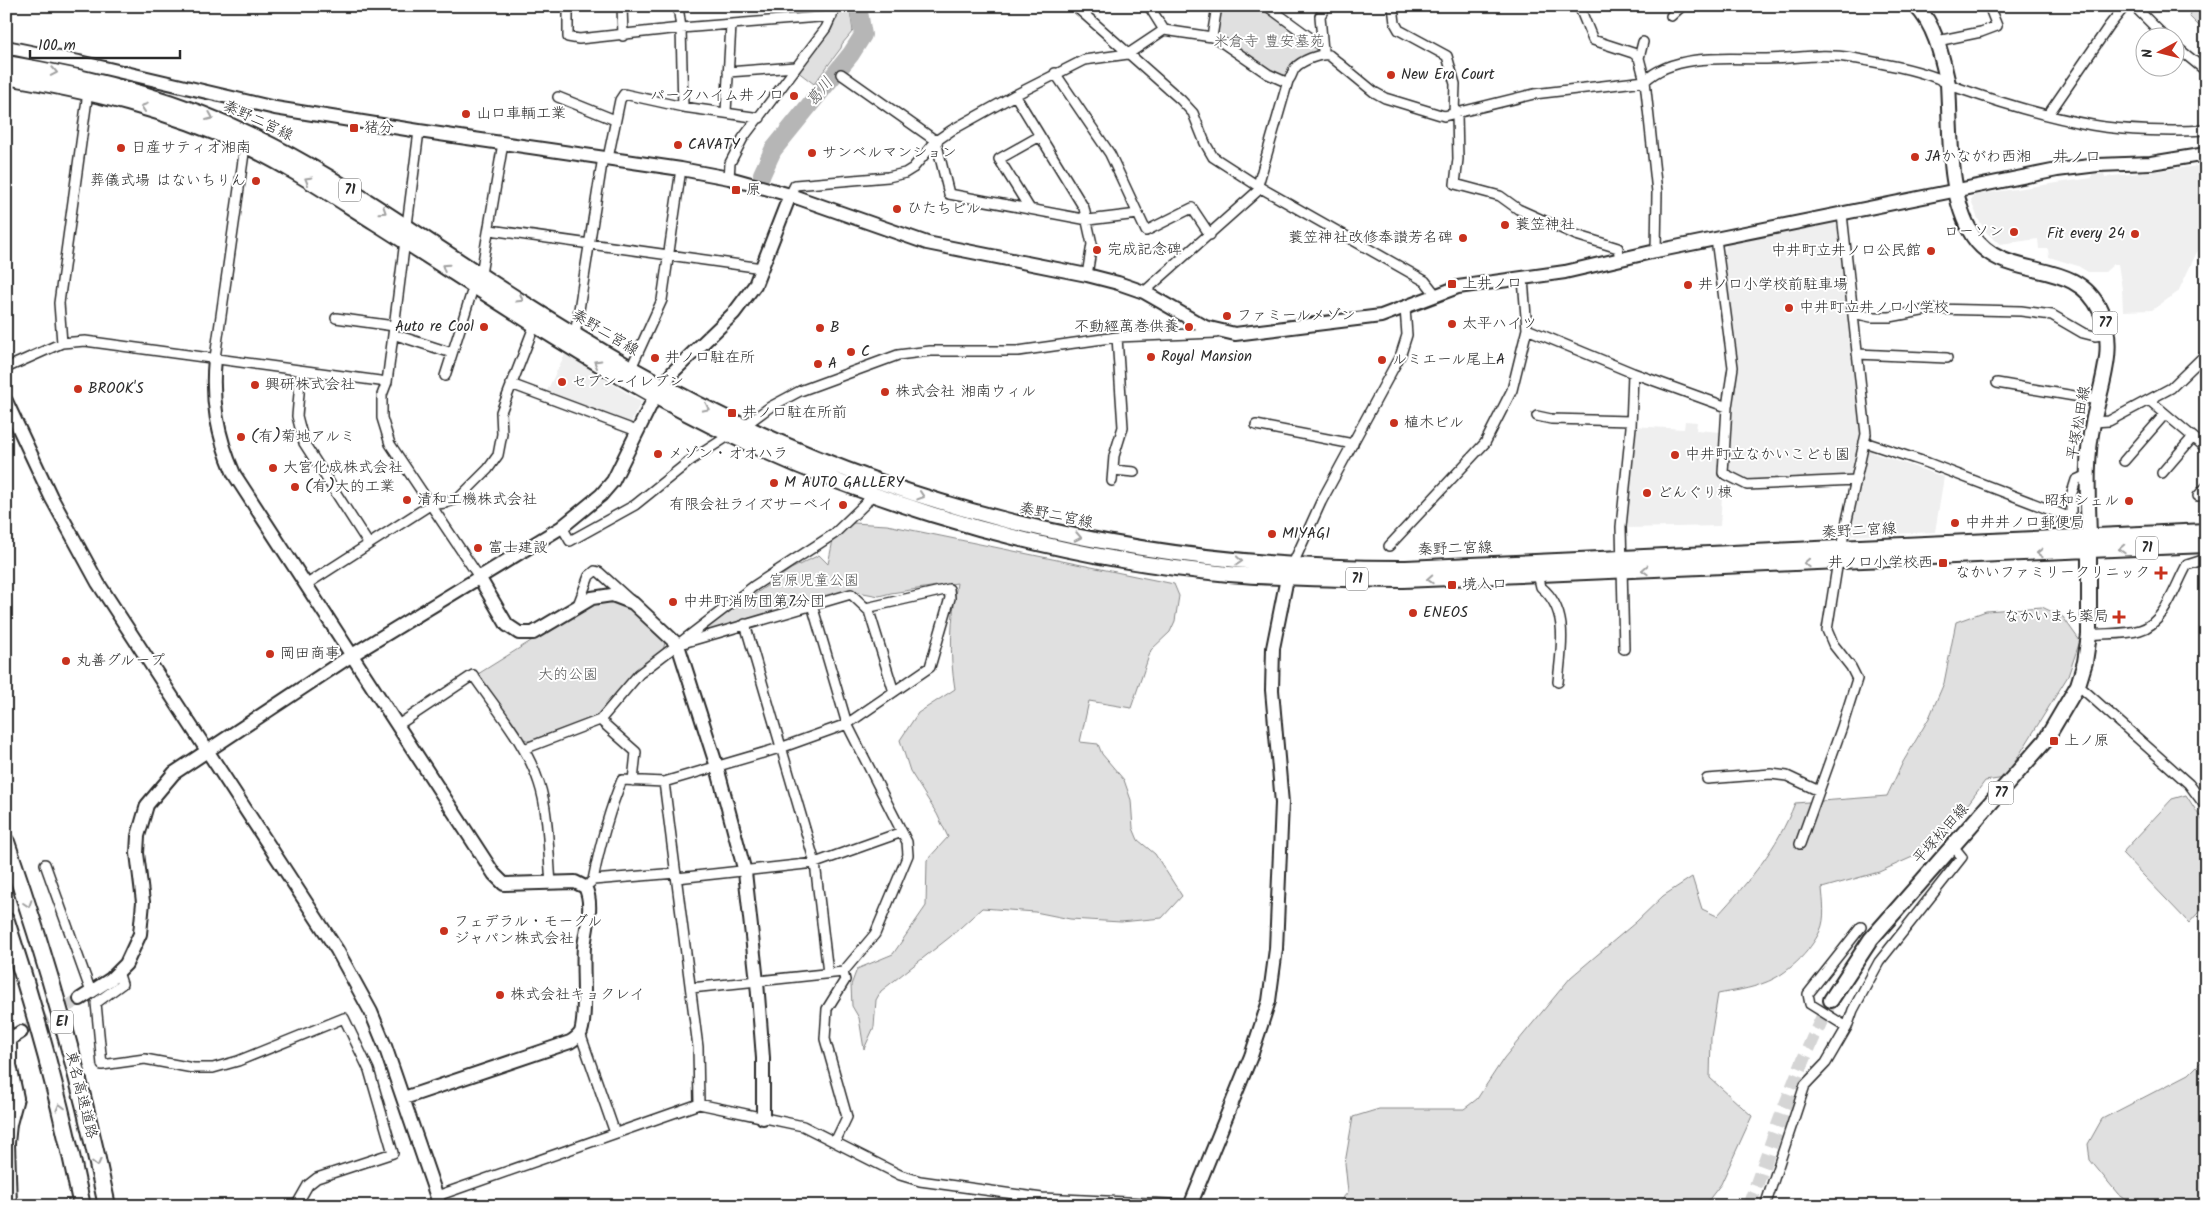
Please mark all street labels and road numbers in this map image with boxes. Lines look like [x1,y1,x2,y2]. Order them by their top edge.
street label: 秦野二宮線 [219,94,297,148]
road number: 71 [339,178,361,202]
street label: 秦野二宮線 [567,303,643,363]
road number: 77 [2092,312,2118,334]
street label: 平塚松田線 [2061,384,2097,462]
street label: 秦野二宮線 [1017,496,1095,536]
street label: 秦野二宮線 [1821,517,1897,545]
street label: 秦野二宮線 [1417,536,1493,562]
road number: 71 [2136,536,2158,560]
road number: 71 [1346,568,1368,590]
road number: 77 [1988,781,2014,804]
street label: 平塚松田線 [1907,798,1975,870]
road number: E1 [51,1010,73,1034]
street label: 東名高速道路 [58,1048,104,1142]

